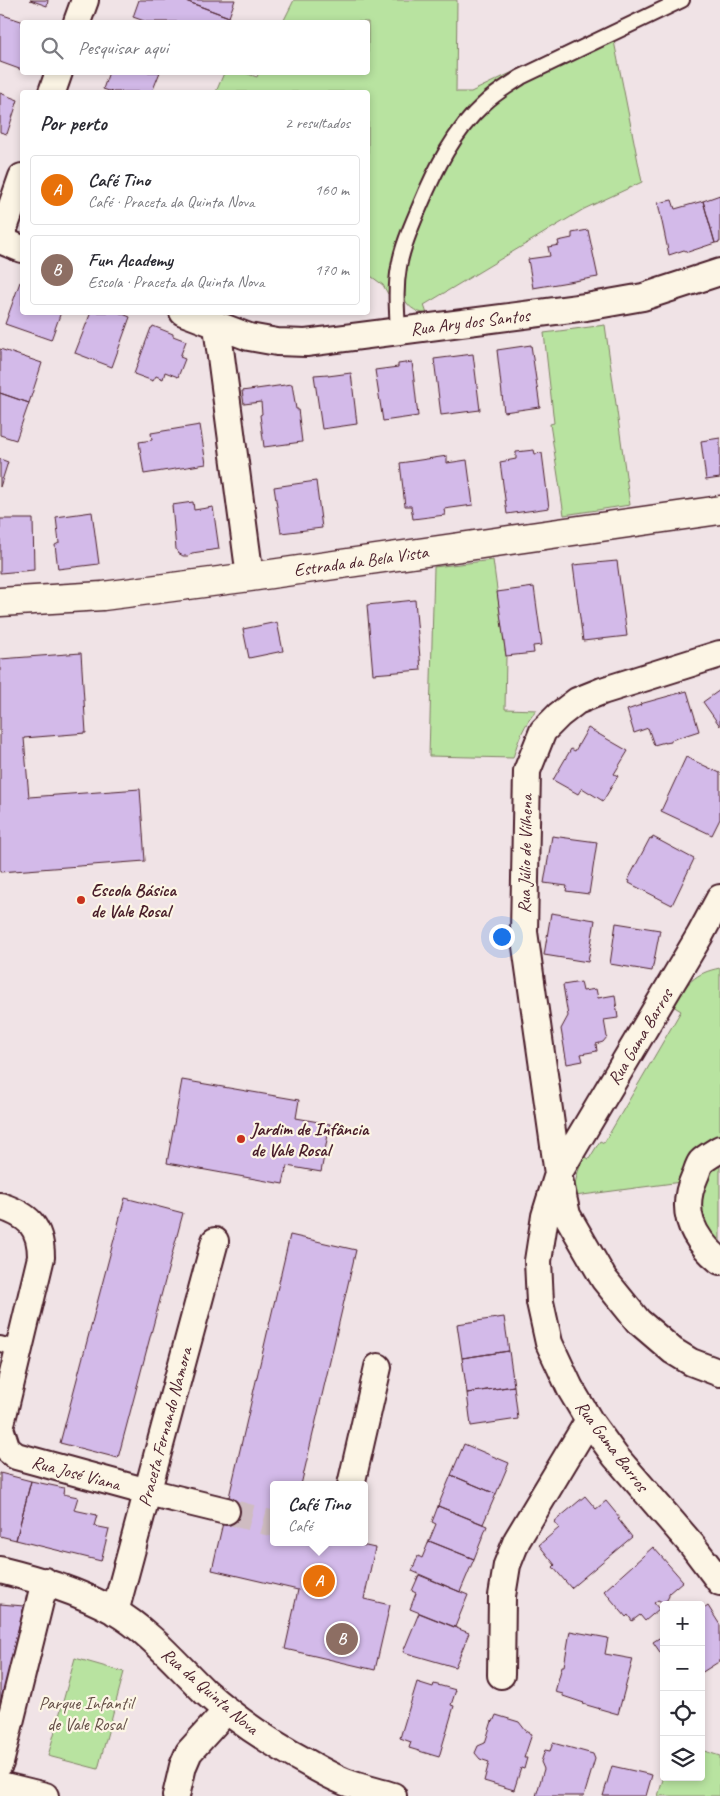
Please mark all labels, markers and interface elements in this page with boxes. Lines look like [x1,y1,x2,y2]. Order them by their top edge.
search box [20,20,370,75]
icon: search [38,34,66,62]
text: Pesquisar aqui [78,36,168,60]
text: Por perto [40,110,107,136]
text: 2 resultados [285,113,350,133]
text: Café Tino [88,168,150,192]
text: A [53,180,61,200]
text: 160 m [315,180,349,200]
text: Café · Praceta da Quinta Nova [88,192,254,212]
text: Fun Academy [88,248,173,272]
text: B [53,260,61,280]
text: 170 m [315,260,349,280]
text: Escola · Praceta da Quinta Nova [88,272,264,292]
street label: Rua Ary dos Santos [409,304,533,340]
street label: Estrada da Bela Vista [292,541,431,581]
street label: Rua Júlio de Vilhena [513,793,537,914]
place label: Escola Básica de Vale Rosal [91,879,177,922]
marker: Escola Básica de Vale Rosal [75,894,87,906]
your location [489,924,515,950]
street label: Rua Gama Barros [603,984,678,1089]
place label: Jardim de Infância de Vale Rosal [249,1118,370,1161]
marker: Jardim de Infância de Vale Rosal [235,1133,247,1145]
street label: Praceta Fernando Namora [133,1343,197,1509]
street label: Rua Gama Barros [571,1396,654,1497]
street label: Rua José Viana [29,1451,124,1496]
popup [270,1481,368,1546]
text: Café Tino [288,1492,350,1516]
text: Café [288,1516,312,1536]
pin: A [303,1562,335,1600]
map controls [660,1601,705,1781]
button: + [660,1601,705,1646]
pin: B [326,1620,358,1658]
street label: Rua da Quinta Nova [157,1643,264,1740]
button: − [660,1646,705,1691]
button: locate [660,1691,705,1736]
park label: Parque Infantil de Vale Rosal [39,1692,136,1735]
button: layers [660,1736,705,1781]

